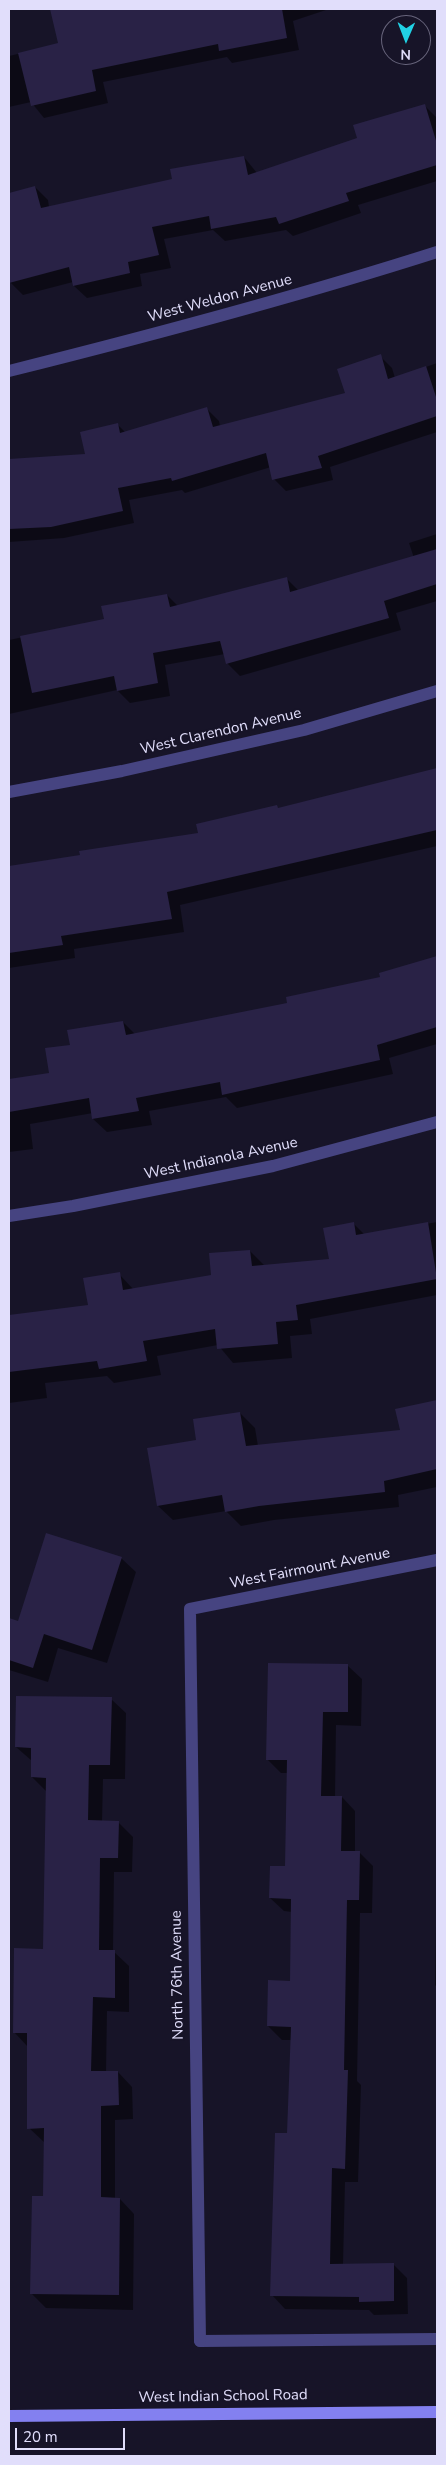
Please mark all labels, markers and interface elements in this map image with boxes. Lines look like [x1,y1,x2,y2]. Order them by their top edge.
north arrow [381,15,431,65]
text: N [400,45,411,64]
street label: West Weldon Avenue [146,271,294,327]
street label: West Clarendon Avenue [139,705,303,759]
street label: West Indianola Avenue [143,1134,299,1184]
street label: West Fairmount Avenue [228,1545,392,1593]
street label: North 76th Avenue [168,1910,188,2040]
street label: West Indian School Road [138,2387,308,2407]
scale bar [18,2418,128,2450]
text: 20 m [23,2427,58,2447]

